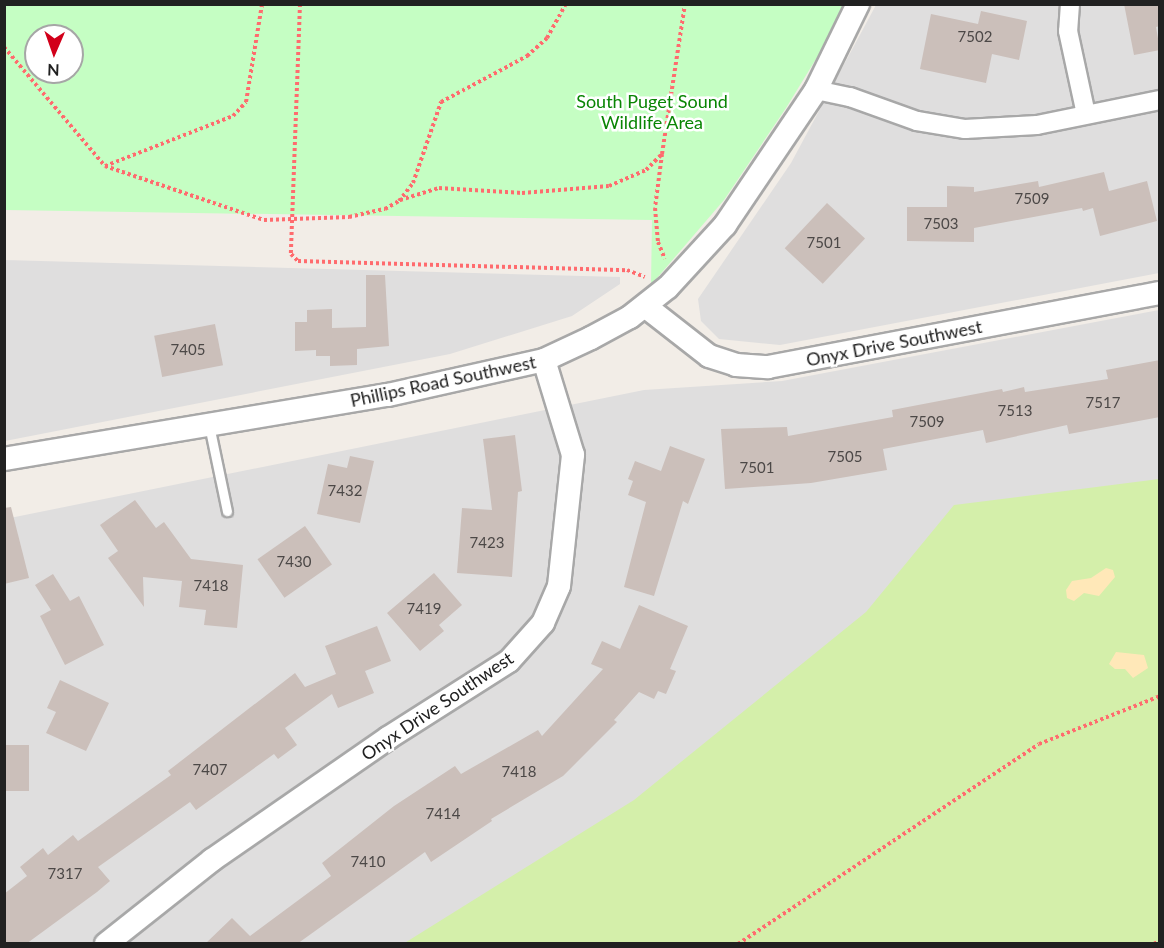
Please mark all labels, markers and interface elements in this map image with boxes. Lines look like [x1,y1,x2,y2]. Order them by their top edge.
north arrow [24,24,84,84]
house number: 7502 [958,28,992,46]
text: N [47,61,60,80]
park label: South Puget Sound Wildlife Area [576,91,728,134]
house number: 7509 [1015,190,1049,208]
house number: 7503 [924,215,958,233]
house number: 7501 [807,234,841,252]
street label: Onyx Drive Southwest [804,315,984,371]
house number: 7405 [171,341,205,359]
street label: Phillips Road Southwest [348,351,538,411]
house number: 7517 [1086,394,1120,412]
house number: 7513 [998,402,1032,420]
house number: 7509 [910,413,944,431]
house number: 7505 [828,448,862,466]
house number: 7501 [740,459,774,477]
house number: 7432 [328,482,362,500]
house number: 7423 [470,534,504,552]
house number: 7430 [277,553,311,571]
house number: 7418 [194,577,228,595]
house number: 7419 [407,600,441,618]
street label: Onyx Drive Southwest [357,647,517,765]
house number: 7407 [193,761,227,779]
house number: 7418 [502,763,536,781]
house number: 7414 [426,805,460,823]
house number: 7410 [351,853,385,871]
house number: 7317 [48,865,82,883]

